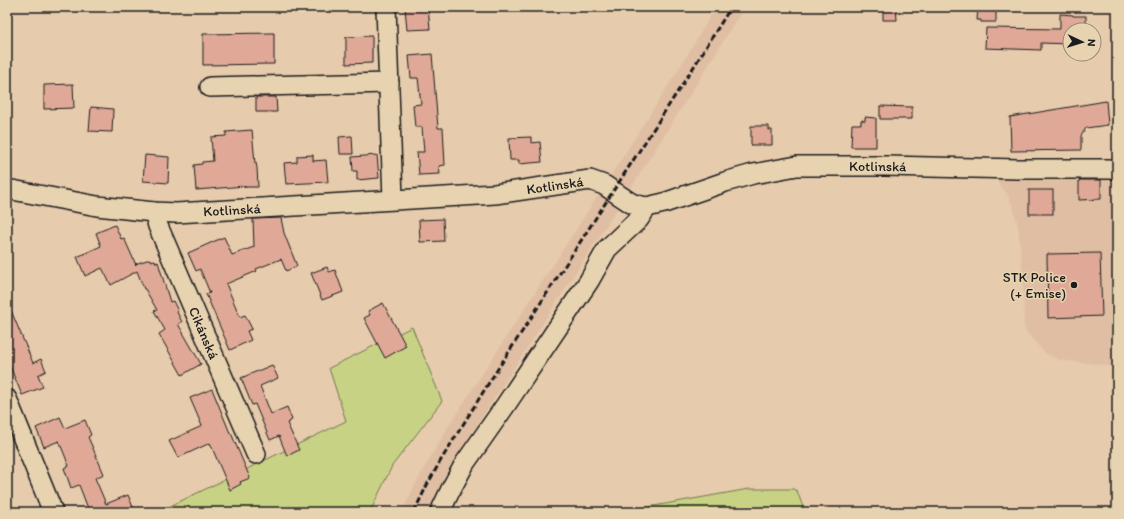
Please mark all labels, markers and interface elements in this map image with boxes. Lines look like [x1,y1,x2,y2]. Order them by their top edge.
north arrow [1062,22,1102,62]
text: N [1085,38,1098,47]
street label: Kotlinská [849,158,907,175]
street label: Kotlinská [525,173,585,198]
street label: Kotlinská [203,200,262,220]
place label: STK Police (+ Emise) [1003,269,1066,302]
marker: STK Police (+ Emise) [1069,280,1079,290]
street label: Cikánská [185,304,223,363]

